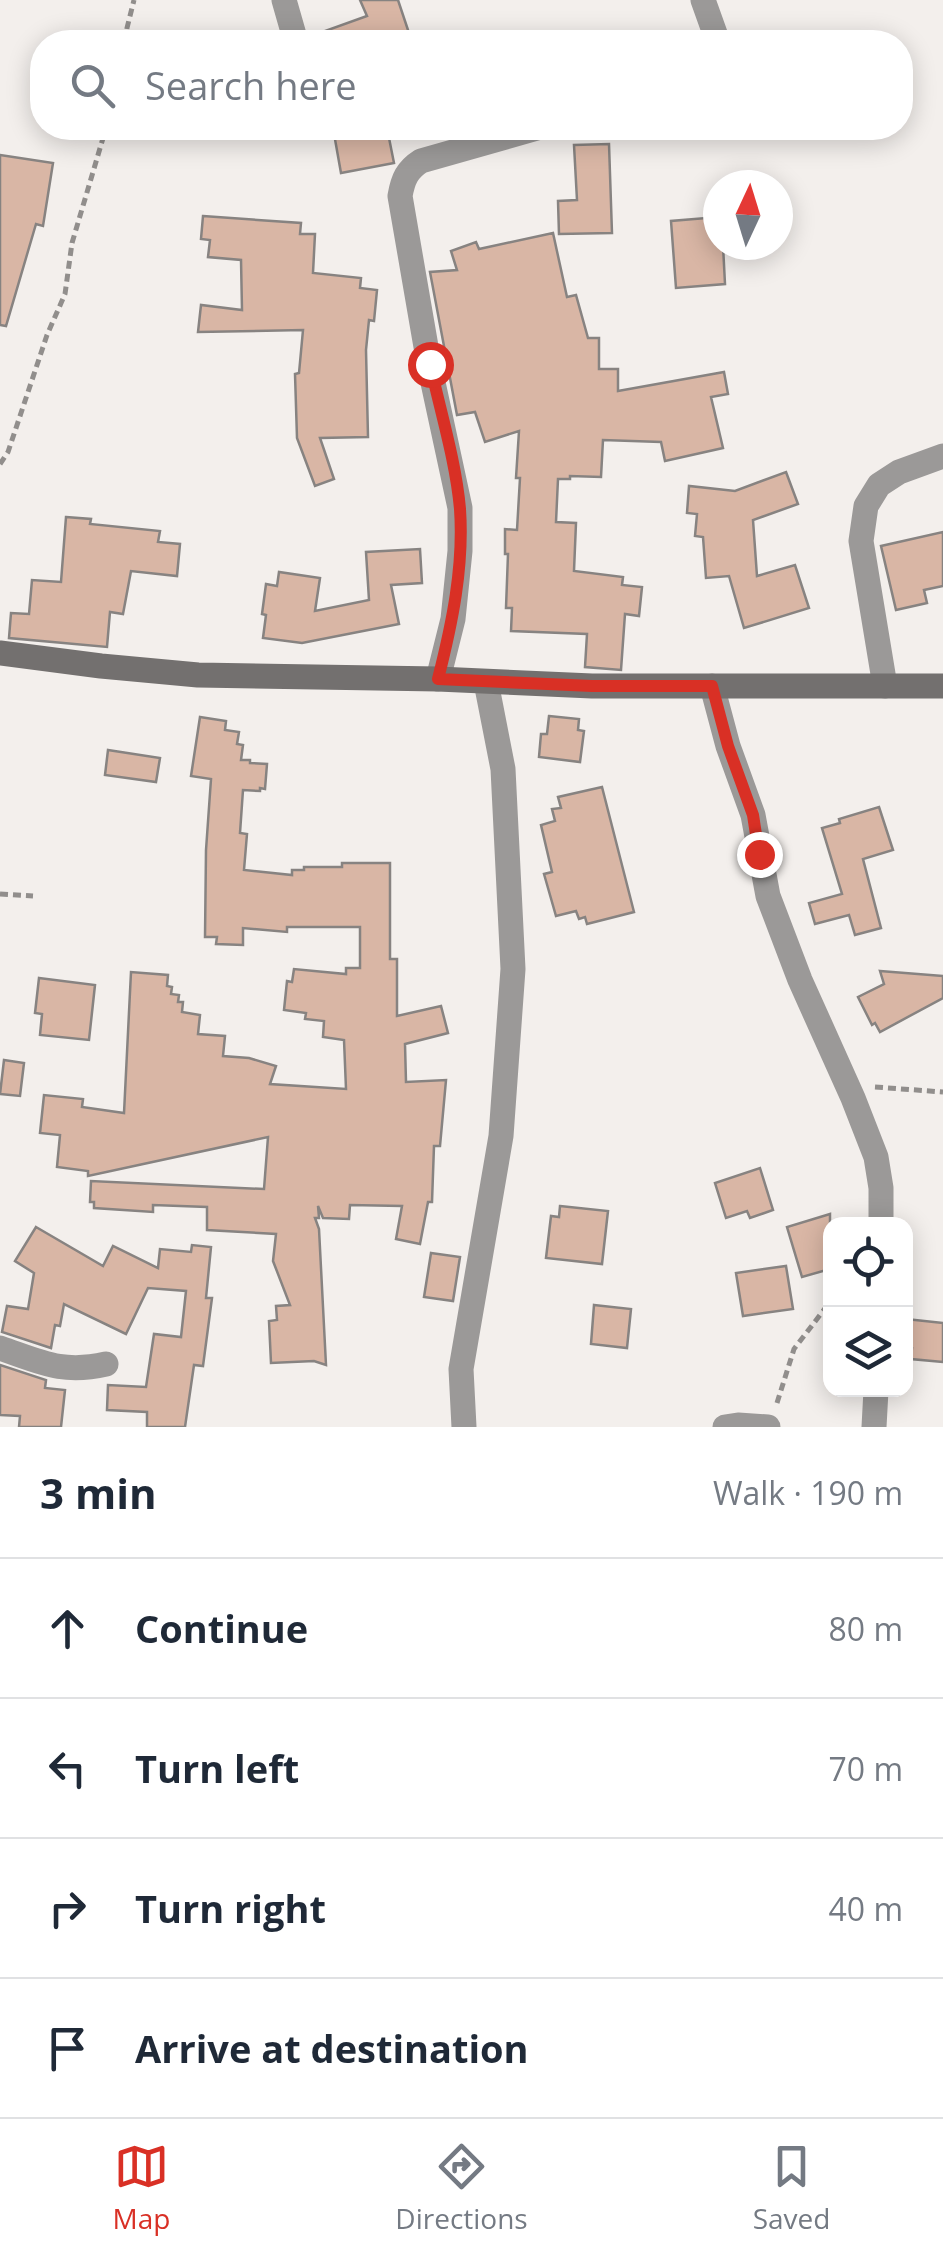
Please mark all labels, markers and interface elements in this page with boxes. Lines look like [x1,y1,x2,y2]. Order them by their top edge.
search box [30,30,913,140]
icon: search [65,58,120,113]
text: Search here [145,59,357,111]
north arrow [703,170,793,260]
route start [408,342,454,388]
route end [737,832,783,878]
map controls [823,1217,913,1397]
button: locate [823,1217,913,1307]
button: layers [823,1307,913,1397]
text: 3 min [40,1464,157,1521]
text: Walk · 190 m [713,1471,903,1514]
icon: ahead [40,1601,95,1656]
text: Continue [135,1602,308,1654]
text: 80 m [828,1607,903,1650]
icon: left [40,1741,95,1796]
text: Turn left [135,1742,299,1794]
text: 70 m [828,1747,903,1790]
icon: right [40,1881,95,1936]
text: Turn right [135,1882,326,1934]
text: 40 m [828,1887,903,1930]
icon: arrive [40,2021,95,2076]
text: Arrive at destination [135,2022,529,2074]
tab: Map [112,2139,170,2237]
tab: Directions [395,2139,528,2237]
tab: Saved [753,2139,830,2237]

